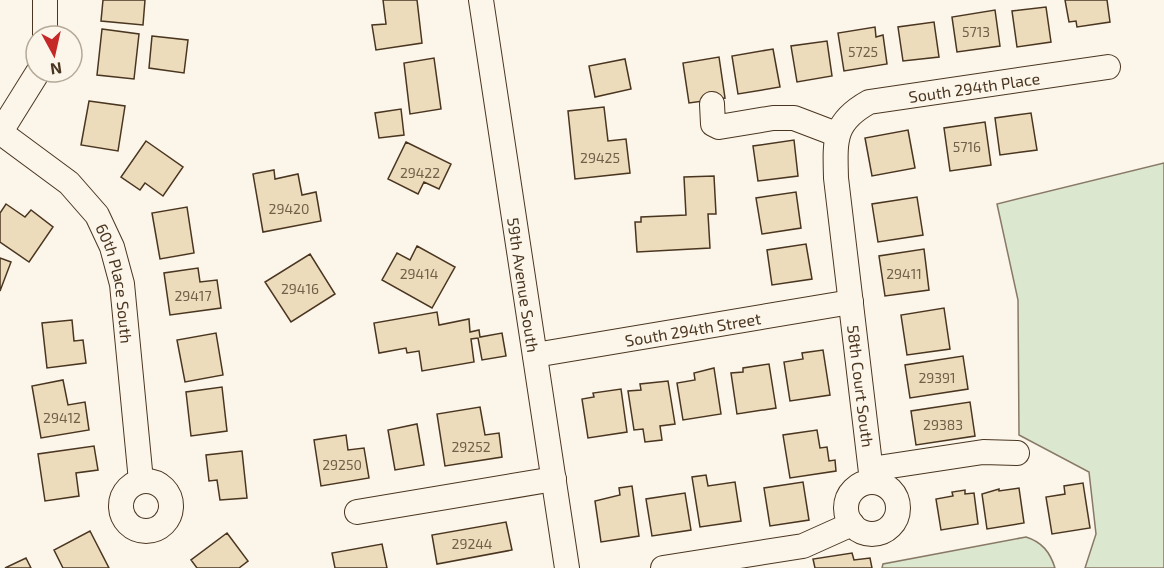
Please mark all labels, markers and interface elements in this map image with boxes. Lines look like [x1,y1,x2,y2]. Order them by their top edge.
house number: 5713 [962,23,990,40]
north arrow [24,24,84,84]
house number: 5725 [848,43,878,60]
text: N [49,59,63,80]
street label: South 294th Place [907,68,1041,106]
house number: 5716 [953,138,981,155]
house number: 29425 [580,149,620,166]
house number: 29422 [400,164,440,181]
house number: 29420 [269,200,309,217]
street label: 59th Avenue South [505,216,544,353]
street label: 60th Place South [93,220,137,344]
house number: 29414 [400,265,438,282]
house number: 29411 [886,265,922,282]
house number: 29416 [281,280,319,297]
house number: 29417 [174,287,212,304]
street label: South 294th Street [623,308,762,349]
street label: 58th Court South [844,324,878,448]
house number: 29391 [918,369,956,386]
house number: 29412 [43,409,81,426]
house number: 29383 [923,416,963,433]
house number: 29252 [451,438,491,455]
house number: 29250 [322,456,362,473]
house number: 29244 [452,535,492,552]

